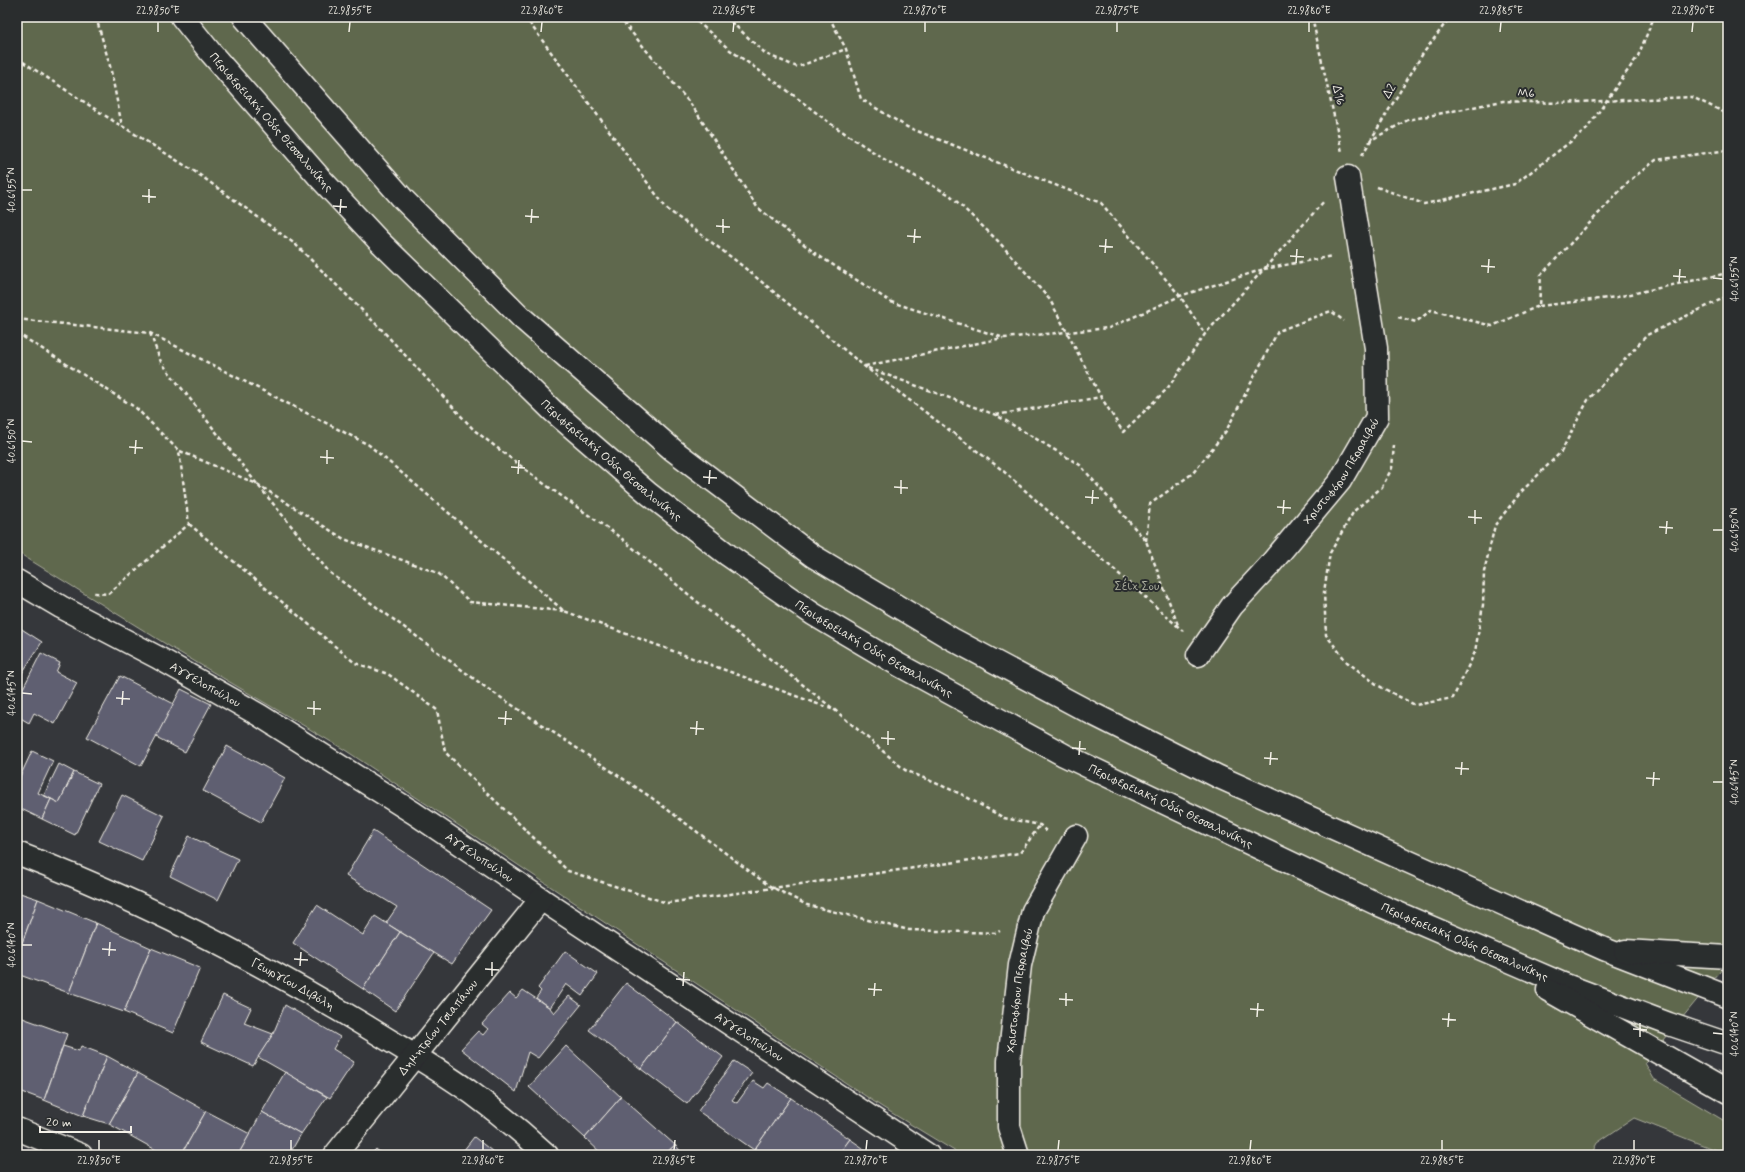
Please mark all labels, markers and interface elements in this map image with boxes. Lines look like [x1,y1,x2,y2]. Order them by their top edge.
text: 22.9850°E [136,4,180,18]
text: 22.9855°E [328,4,372,18]
text: 22.9860°E [521,4,563,18]
text: 22.9865°E [713,4,756,18]
text: 22.9870°E [903,4,947,18]
text: 22.9875°E [1095,4,1139,18]
text: 22.9880°E [1287,4,1331,18]
text: 22.9885°E [1479,4,1523,18]
text: 22.9890°E [1672,4,1715,18]
street label: Περιφερειακή Οδός Θεσσαλονίκης [205,50,336,196]
street label: Δ2 [1379,81,1400,102]
street label: Δ16 [1328,84,1348,107]
street label: Μ6 [1517,86,1535,102]
text: 40.6155°N [5,167,19,212]
text: 40.6155°N [1728,256,1742,301]
street label: Περιφερειακή Οδός Θεσσαλονίκης [537,396,685,525]
street label: Χριστοφόρου Περραιβού [1300,415,1384,528]
text: 40.6150°N [5,418,19,463]
text: 40.6150°N [1728,507,1742,552]
park label: Σέιχ Σου [1115,578,1160,595]
street label: Περιφερειακή Οδός Θεσσαλονίκης [791,597,955,702]
street label: Αγγελοπούλου [167,659,244,712]
text: 40.6145°N [5,670,19,716]
text: 40.6145°N [1728,759,1742,805]
street label: Περιφερειακή Οδός Θεσσαλονίκης [1086,761,1255,853]
street label: Αγγελοπούλου [442,829,516,887]
street label: Περιφερειακή Οδός Θεσσαλονίκης [1378,900,1550,986]
text: 40.6140°N [5,922,19,967]
street label: Χριστοφόρου Περραιβού [1003,926,1038,1054]
street label: Γεωργίου Διβόλη [248,955,337,1015]
street label: Δημητρίου Τσιαπάνου [395,976,482,1079]
street label: Αγγελοπούλου [711,1009,786,1066]
text: 40.6140°N [1728,1011,1742,1056]
scale bar [40,1108,131,1134]
text: 20 m [46,1115,72,1131]
text: 22.9850°E [77,1154,121,1168]
text: 22.9855°E [269,1154,313,1168]
text: 22.9860°E [462,1154,504,1168]
text: 22.9865°E [653,1154,696,1168]
text: 22.9870°E [844,1154,888,1168]
text: 22.9875°E [1036,1154,1080,1168]
text: 22.9880°E [1228,1154,1272,1168]
text: 22.9885°E [1420,1154,1464,1168]
text: 22.9890°E [1613,1154,1656,1168]

